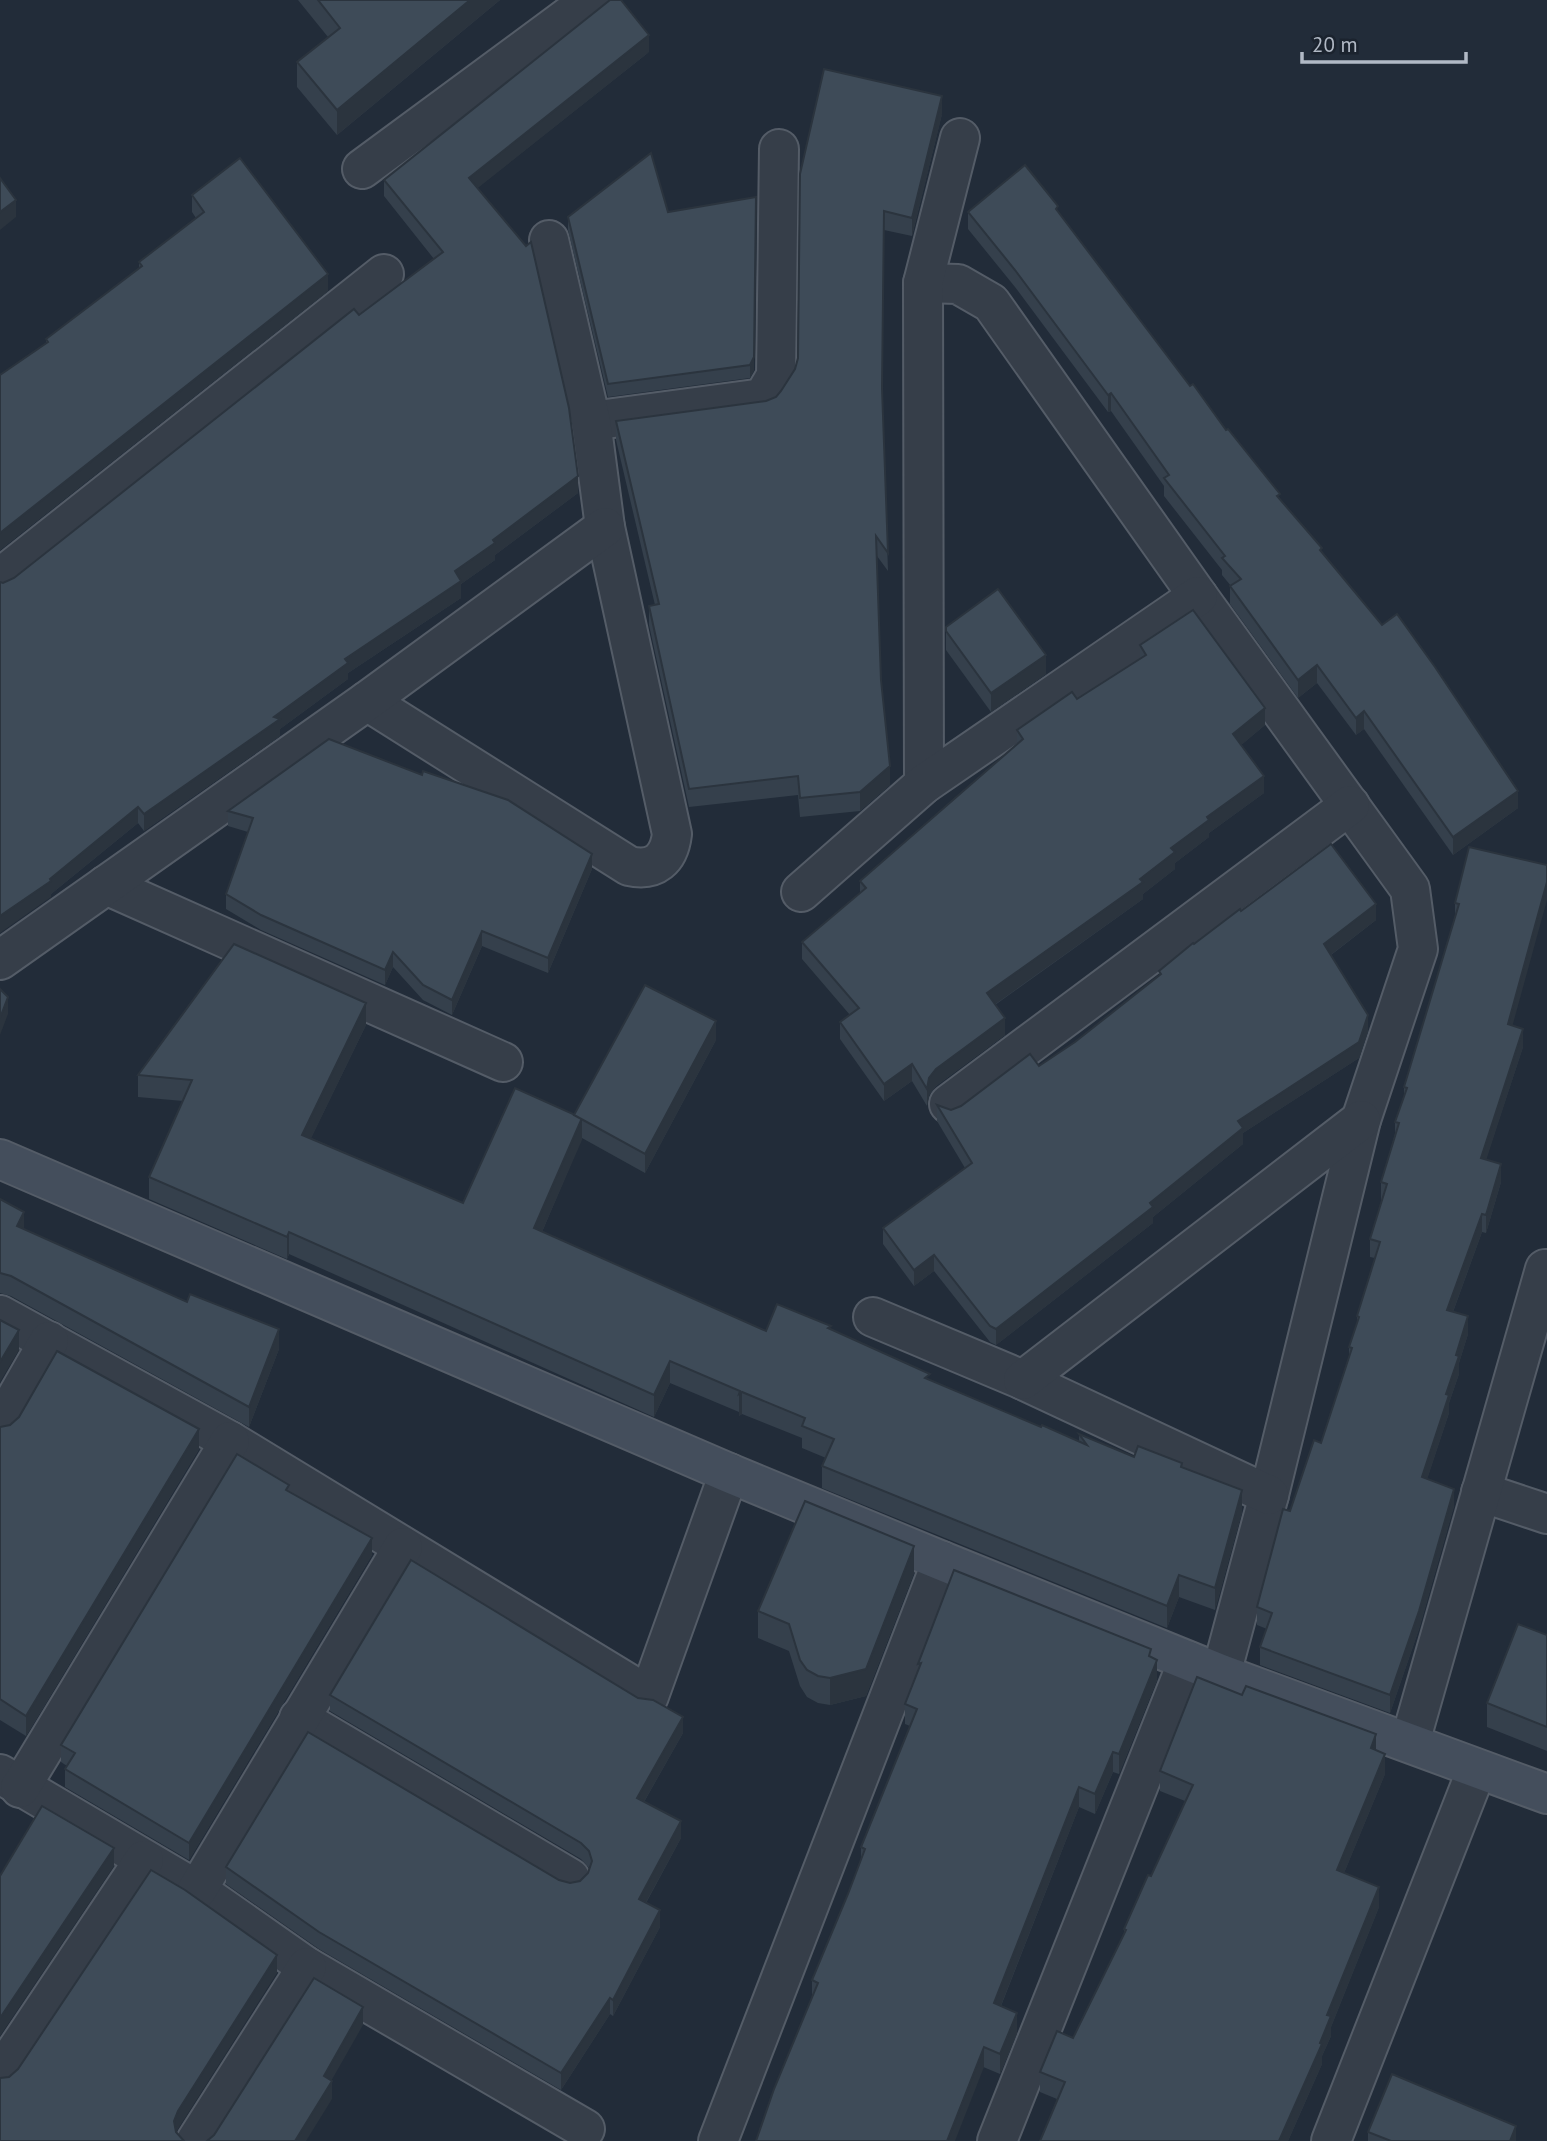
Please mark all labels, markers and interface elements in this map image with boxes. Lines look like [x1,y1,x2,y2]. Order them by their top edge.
scale bar [1302,21,1466,65]
text: 20 m [1312,31,1358,58]

